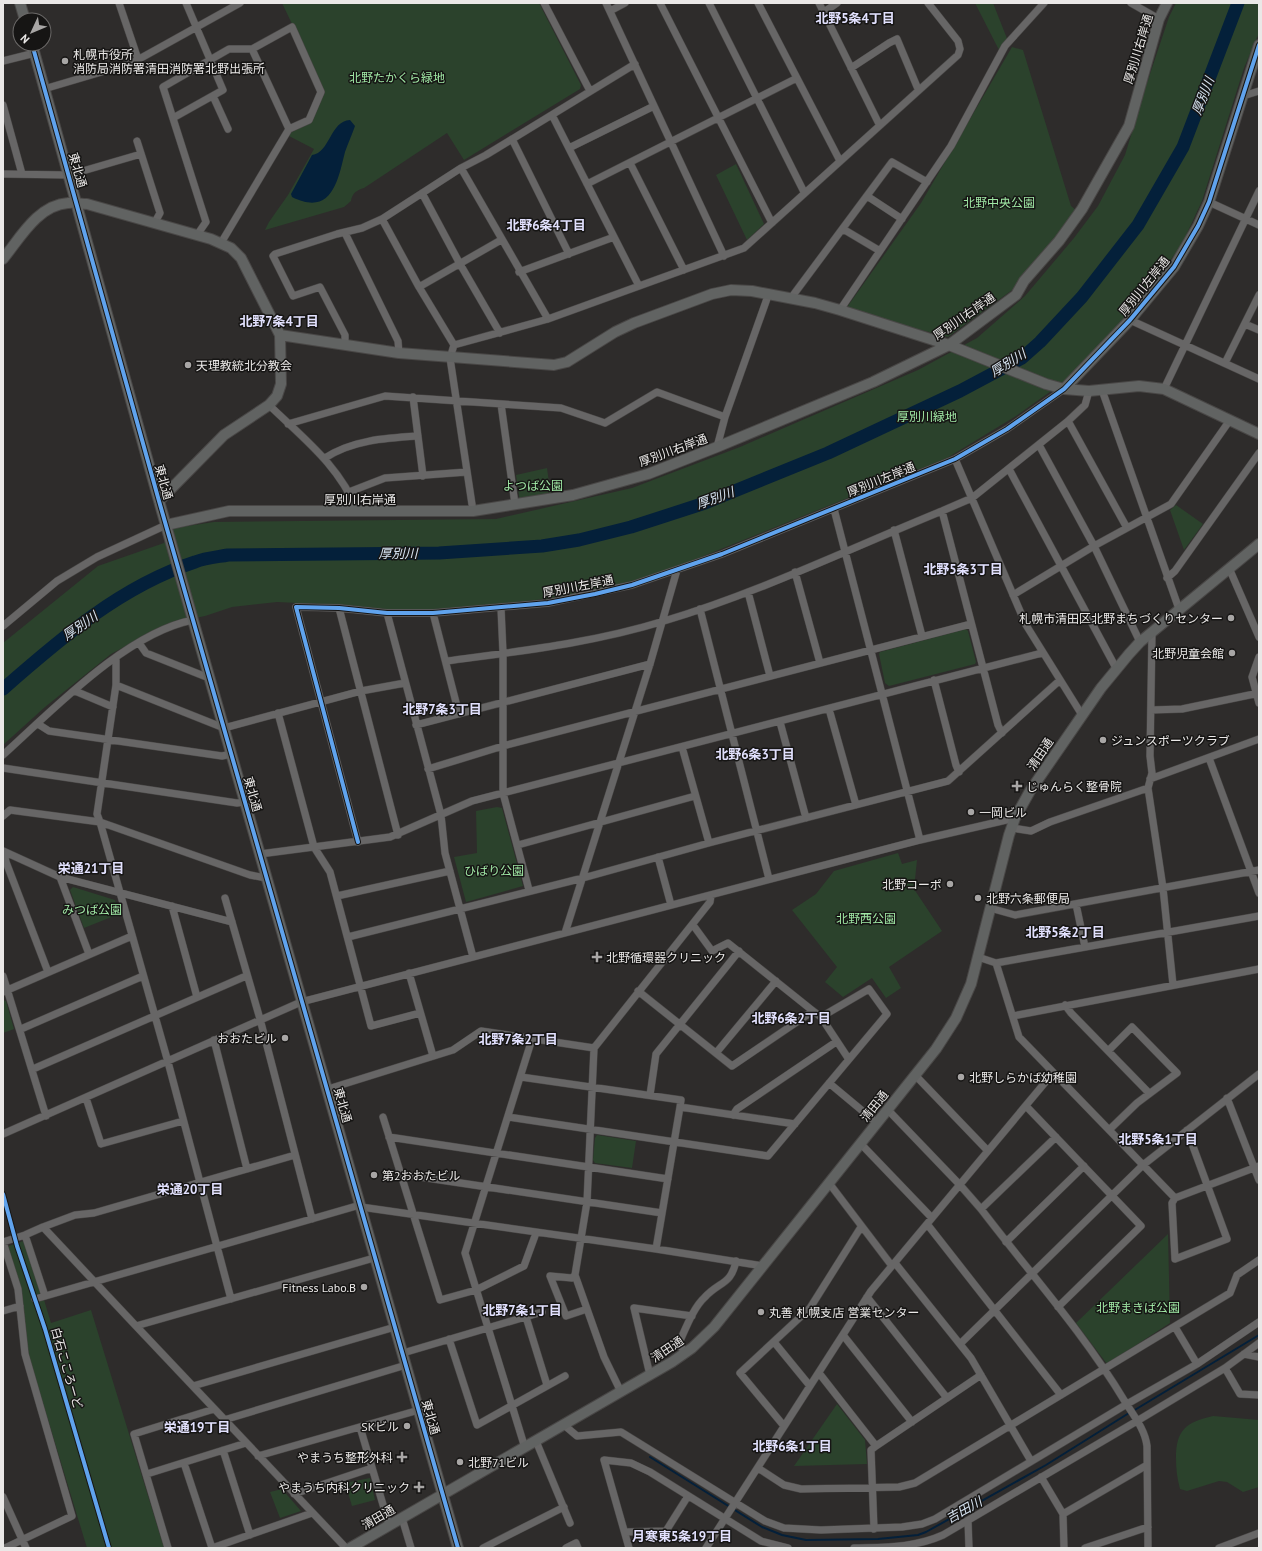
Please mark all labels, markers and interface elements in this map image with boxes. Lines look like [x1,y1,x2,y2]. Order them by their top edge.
district label: 北野5条4丁目 [815,10,895,27]
north arrow [12,12,52,52]
street label: 厚別川右岸通 [1120,12,1156,86]
text: N [17,31,32,46]
place label: 札幌市役所 消防局消防署清田消防署北野出張所 [73,47,265,76]
marker: 札幌市役所 消防局消防署清田消防署北野出張所 [60,56,70,66]
park label: 北野たかくら緑地 [349,70,445,85]
water label: 厚別川 [1188,73,1219,117]
street label: 東北通 [66,151,90,189]
park label: 北野中央公園 [963,195,1035,210]
district label: 北野6条4丁目 [506,217,586,234]
street label: 厚別川左岸通 [1116,253,1172,319]
street label: 厚別川右岸通 [930,289,998,343]
district label: 北野7条4丁目 [239,313,319,330]
water label: 厚別川 [987,344,1031,381]
place label: 天理教統北分教会 [196,358,292,373]
marker: 天理教統北分教会 [183,360,193,370]
park label: 厚別川緑地 [897,409,957,424]
street label: 厚別川右岸通 [637,431,709,469]
street label: 厚別川左岸通 [845,459,917,499]
street label: 東北通 [152,463,176,501]
park label: よつば公園 [503,478,563,493]
water label: 厚別川 [694,483,738,513]
street label: 厚別川右岸通 [324,492,396,507]
water label: 厚別川 [378,545,419,562]
district label: 北野5条3丁目 [923,561,1003,578]
street label: 厚別川左岸通 [541,572,615,600]
water label: 厚別川 [59,607,102,644]
place label: 札幌市清田区北野まちづくりセンター [1019,611,1223,626]
marker: 札幌市清田区北野まちづくりセンター [1226,613,1236,623]
place label: 北野児童会館 [1152,646,1224,661]
marker: 北野児童会館 [1227,648,1237,658]
district label: 北野7条3丁目 [402,701,482,718]
place label: ジュンスポーツクラブ [1111,733,1230,748]
street label: 清田通 [1024,735,1056,773]
marker: ジュンスポーツクラブ [1098,735,1108,745]
district label: 北野6条3丁目 [715,746,795,763]
street label: 東北通 [241,775,265,813]
place label: じゅんらく整骨院 [1026,779,1122,794]
marker: じゅんらく整骨院 [1011,780,1023,792]
place label: 一岡ビル [979,805,1027,820]
marker: 一岡ビル [966,807,976,817]
district label: 栄通21丁目 [58,860,124,877]
park label: ひばり公園 [464,863,524,878]
place label: 北野コーポ [882,877,942,892]
marker: 北野コーポ [945,879,955,889]
place label: 北野六条郵便局 [986,891,1070,906]
marker: 北野六条郵便局 [973,893,983,903]
park label: みつば公園 [62,902,122,917]
park label: 北野西公園 [836,911,896,926]
district label: 北野5条2丁目 [1025,924,1105,941]
place label: 北野循環器クリニック [606,950,726,965]
marker: 北野循環器クリニック [591,951,603,963]
district label: 北野6条2丁目 [751,1010,831,1027]
place label: おおたビル [217,1031,277,1046]
district label: 北野7条2丁目 [478,1031,558,1048]
marker: おおたビル [280,1033,290,1043]
place label: 北野しらかば幼稚園 [969,1070,1077,1085]
marker: 北野しらかば幼稚園 [956,1072,966,1082]
street label: 東北通 [331,1086,355,1124]
street label: 清田通 [857,1087,891,1125]
district label: 北野5条1丁目 [1118,1131,1198,1148]
place label: 第2おおたビル [382,1168,461,1183]
marker: 第2おおたビル [369,1170,379,1180]
district label: 栄通20丁目 [157,1181,223,1198]
place label: Fitness Labo.B [282,1280,356,1295]
marker: Fitness Labo.B [359,1282,369,1292]
park label: 北野まきば公園 [1096,1300,1180,1315]
district label: 北野7条1丁目 [482,1302,562,1319]
place label: 丸善 札幌支店 営業センター [769,1305,919,1320]
marker: 丸善 札幌支店 営業センター [756,1307,766,1317]
street label: 白石こころーど [48,1326,86,1410]
street label: 清田通 [648,1333,686,1365]
street label: 東北通 [419,1398,443,1436]
district label: 栄通19丁目 [164,1419,230,1436]
place label: SKビル [361,1419,399,1434]
marker: SKビル [402,1421,412,1431]
district label: 北野6条1丁目 [752,1438,832,1455]
place label: やまうち整形外科 [297,1450,393,1465]
marker: やまうち整形外科 [396,1451,408,1463]
place label: 北野71ビル [468,1455,529,1470]
marker: 北野71ビル [455,1457,465,1467]
place label: やまうち内科クリニック [278,1480,410,1495]
marker: やまうち内科クリニック [413,1481,425,1493]
water label: 吉田川 [943,1492,987,1527]
street label: 清田通 [359,1502,397,1532]
district label: 月寒東5条19丁目 [632,1528,732,1545]

